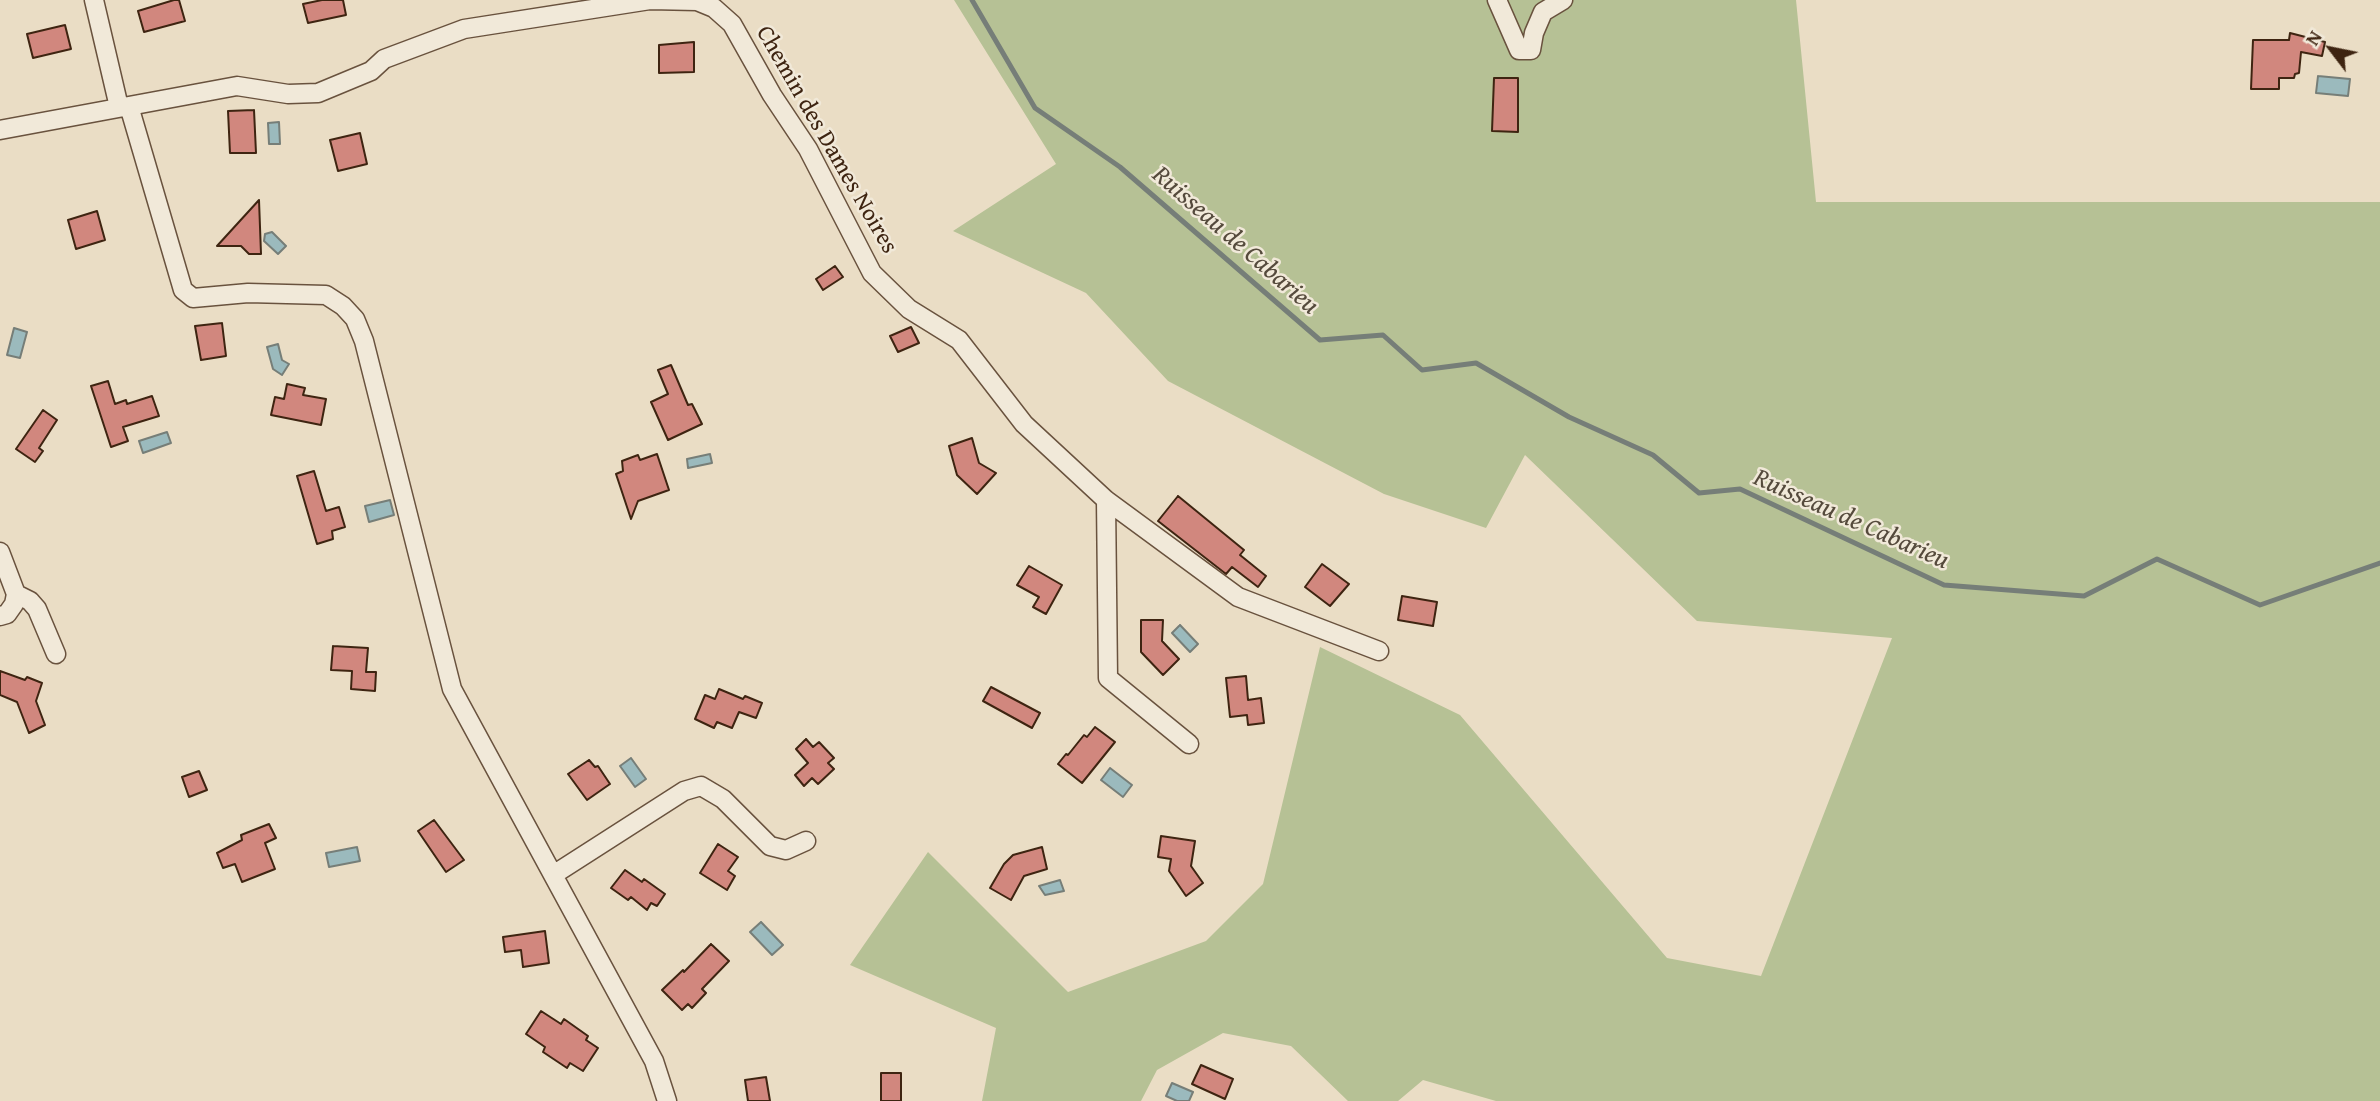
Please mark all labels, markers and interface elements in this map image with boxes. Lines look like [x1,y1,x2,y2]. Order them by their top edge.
north arrow [2296,14,2366,84]
street label: Chemin des Dames Noires [749,21,903,259]
text: N [2298,25,2328,51]
water label: Ruisseau de Cabarieu [1145,160,1325,322]
water label: Ruisseau de Cabarieu [1748,463,1954,577]

